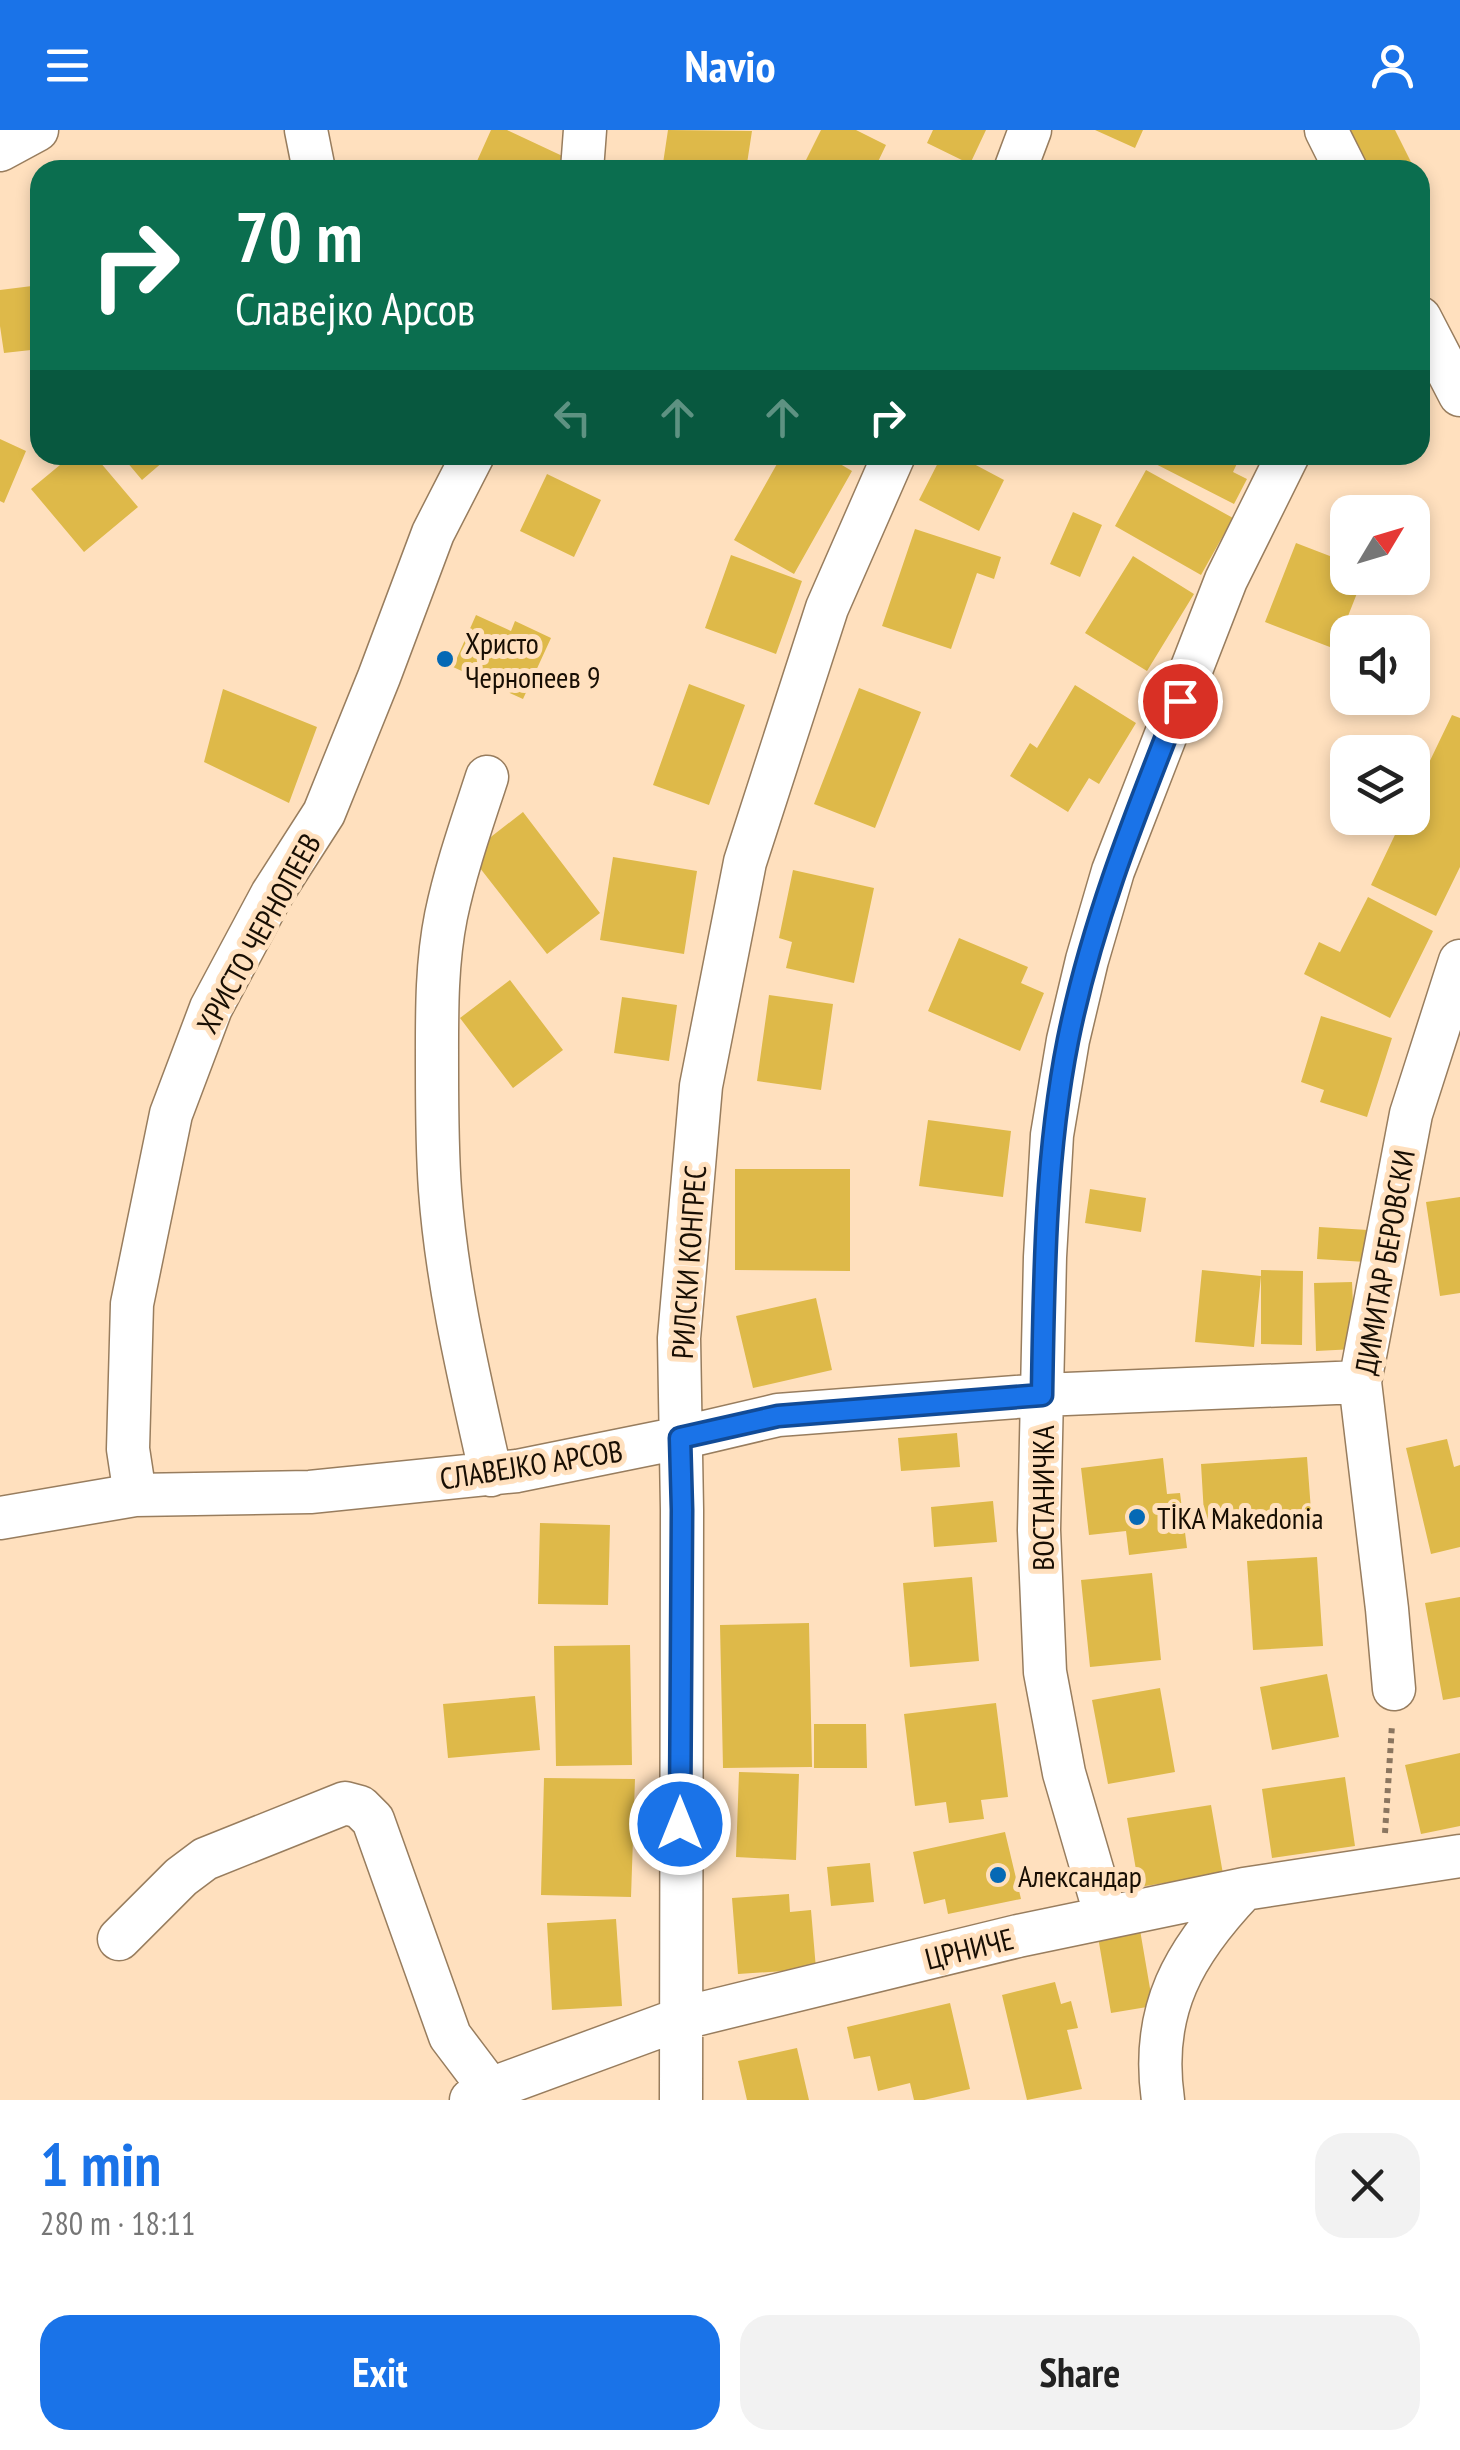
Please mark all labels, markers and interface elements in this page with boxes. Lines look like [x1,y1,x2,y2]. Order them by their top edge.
text: Navio [685,36,776,94]
icon: menu [40,38,95,93]
icon: person [1365,38,1420,93]
text: 70 m [235,191,363,281]
icon: right [70,200,200,330]
text: Славејко Арсов [235,279,475,337]
icon: left [545,390,600,445]
icon: ahead [650,390,705,445]
icon: ahead [755,390,810,445]
icon: right [860,390,915,445]
north arrow [1330,495,1430,595]
map controls [1330,495,1430,835]
button: sound [1330,615,1430,715]
place label: Христо Чернопеев 9 [465,623,600,696]
marker: Христо Чернопеев 9 [434,648,456,670]
pin [1138,659,1223,744]
icon: arrive [1153,674,1208,729]
button: layers [1330,735,1430,835]
street label: ХРИСТО ЧЕРНОПЕЕВ [187,826,329,1040]
street label: ДИМИТАР БЕРОВСКИ [1345,1146,1423,1378]
street label: РИЛСКИ КОНГРЕС [662,1164,714,1360]
street label: ВОСТАНИЧКА [1023,1424,1062,1571]
street label: СЛАВЕЈКО АРСОВ [437,1430,625,1498]
place label: TİKA Makedonia [1157,1498,1324,1537]
marker: TİKA Makedonia [1126,1506,1148,1528]
position arrow [628,1772,732,1876]
place label: Александар [1018,1856,1142,1895]
marker: Александар [987,1864,1009,1886]
street label: ЦРНИЧЕ [921,1918,1017,1978]
text: 1 min [40,2125,161,2203]
button: close [1315,2133,1420,2238]
text: 280 m · 18:11 [40,2202,195,2244]
button: Exit [40,2315,720,2430]
button: Share [740,2315,1420,2430]

